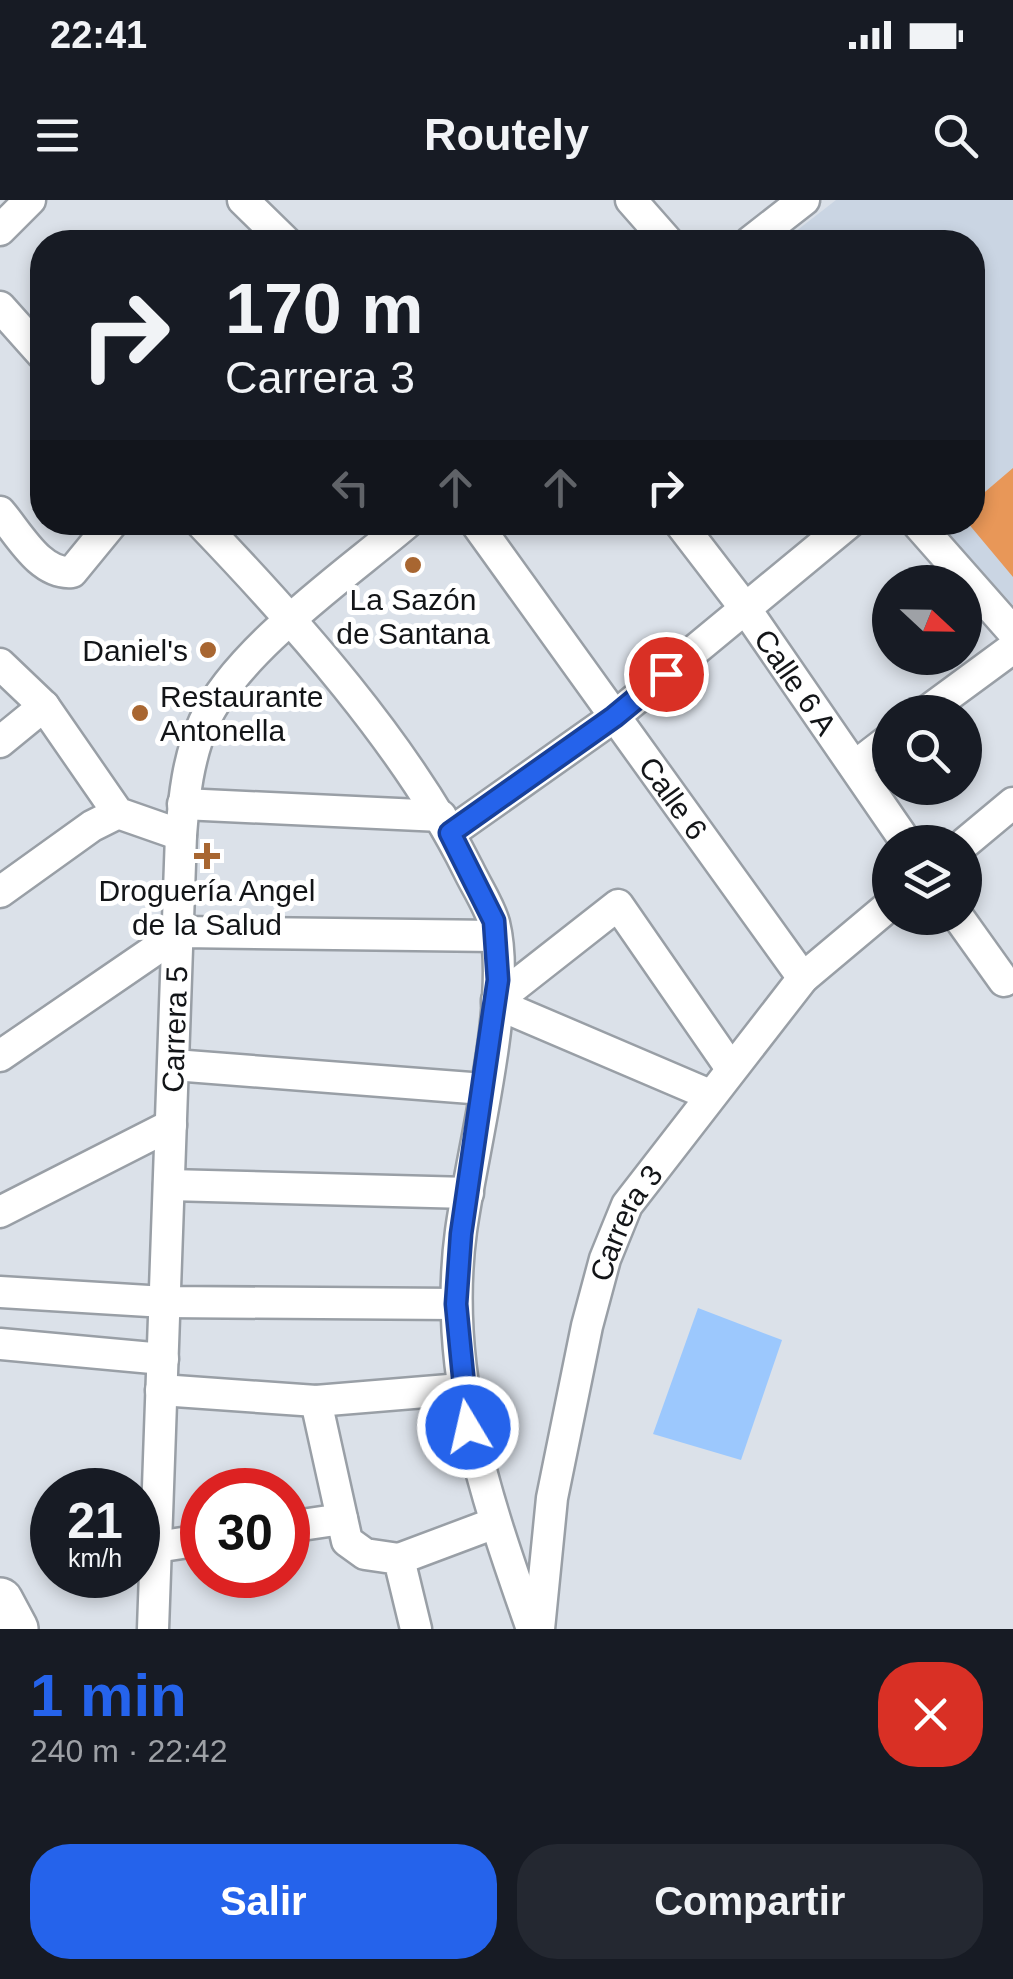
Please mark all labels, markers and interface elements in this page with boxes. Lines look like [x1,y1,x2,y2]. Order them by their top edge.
text: 22:41 [50,14,147,56]
icon: menu [30,108,85,163]
icon: search [928,108,983,163]
text: Routely [424,109,589,160]
icon: right [60,270,190,400]
text: 170 m [225,270,423,348]
text: Carrera 3 [225,352,415,403]
icon: left [323,460,378,515]
icon: ahead [428,460,483,515]
icon: ahead [533,460,588,515]
icon: right [638,460,693,515]
marker: La Sazón de Santana [402,554,424,576]
north arrow [872,565,982,675]
map controls [872,565,982,935]
place label: La Sazón de Santana [336,583,490,650]
street label: Calle 6 A [748,623,843,741]
pin [624,632,709,717]
place label: Daniel's [82,634,188,667]
marker: Daniel's [197,639,219,661]
icon: arrive [639,647,694,702]
place label: Restaurante Antonella [160,680,323,747]
button: search [872,695,982,805]
marker: Restaurante Antonella [129,702,151,724]
street label: Calle 6 [633,750,714,846]
button: layers [872,825,982,935]
marker: Droguería Angel de la Salud [196,845,218,867]
place label: Droguería Angel de la Salud [99,874,315,941]
street label: Carrera 5 [155,965,193,1093]
street label: Carrera 3 [583,1158,669,1284]
position arrow [416,1375,520,1479]
speed limit sign: 30 [180,1468,310,1598]
text: 21 [67,1493,123,1549]
text: km/h [68,1544,122,1572]
text: 1 min [30,1662,187,1729]
button: close [878,1662,983,1767]
text: 240 m · 22:42 [30,1733,227,1769]
button: Salir [30,1844,497,1959]
button: Compartir [517,1844,983,1959]

